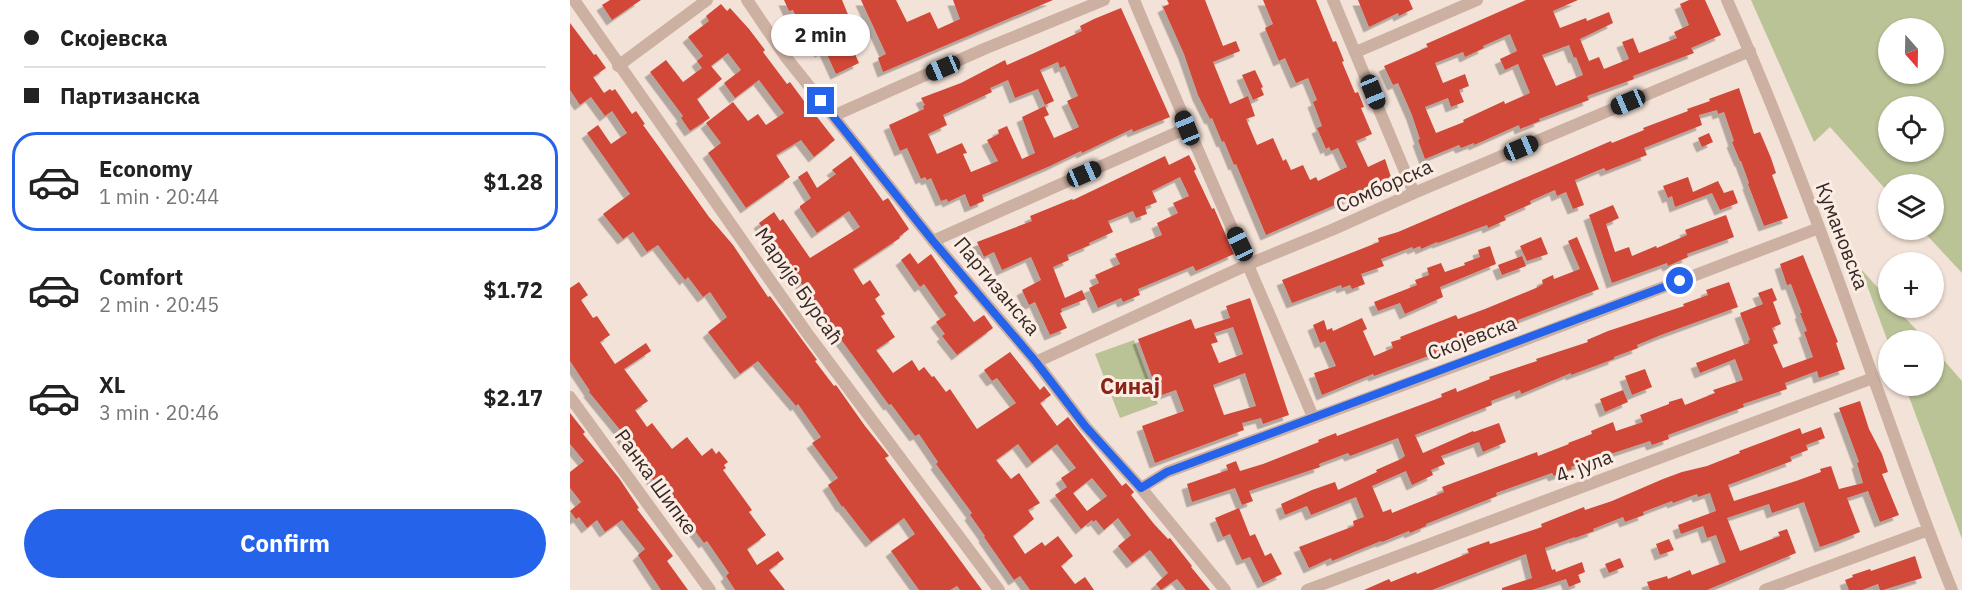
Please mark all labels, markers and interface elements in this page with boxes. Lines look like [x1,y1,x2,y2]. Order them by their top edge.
callout: 2 min [772,14,870,56]
north arrow [1878,18,1944,84]
map controls [1878,18,1944,396]
text: 2 min [794,21,847,48]
text: Скојевска [60,23,167,52]
car [923,53,963,83]
car [1358,72,1388,112]
text: Партизанска [60,81,200,110]
route end [807,87,834,114]
car [1608,87,1648,117]
button: locate [1878,96,1944,162]
car [1172,108,1202,148]
car [1501,133,1541,163]
street label: Сомборска [1331,152,1437,219]
text: Economy [99,154,193,183]
icon: car [27,155,81,209]
car [1064,158,1104,190]
text: $1.28 [483,167,543,196]
button: layers [1878,174,1944,240]
street label: Кумановска [1810,178,1875,294]
text: 1 min · 20:44 [99,183,219,210]
street label: Марије Бурсаћ [749,222,850,350]
car [1224,224,1256,264]
street label: Партизанска [948,231,1047,341]
button: + [1878,252,1944,318]
text: Comfort [99,262,183,291]
icon: car [27,263,81,317]
route start [1666,267,1693,294]
text: $1.72 [483,275,543,304]
text: 2 min · 20:45 [99,291,219,318]
street label: Скојевска [1424,309,1520,366]
button: − [1878,330,1944,396]
text: XL [99,370,125,399]
icon: car [27,371,81,425]
district label: Синај [1100,371,1160,400]
text: $2.17 [483,383,543,412]
text: 3 min · 20:46 [99,399,219,426]
street label: Ранка Шипке [609,423,704,540]
street label: 4. јула [1552,442,1616,489]
button: Confirm [24,509,546,578]

